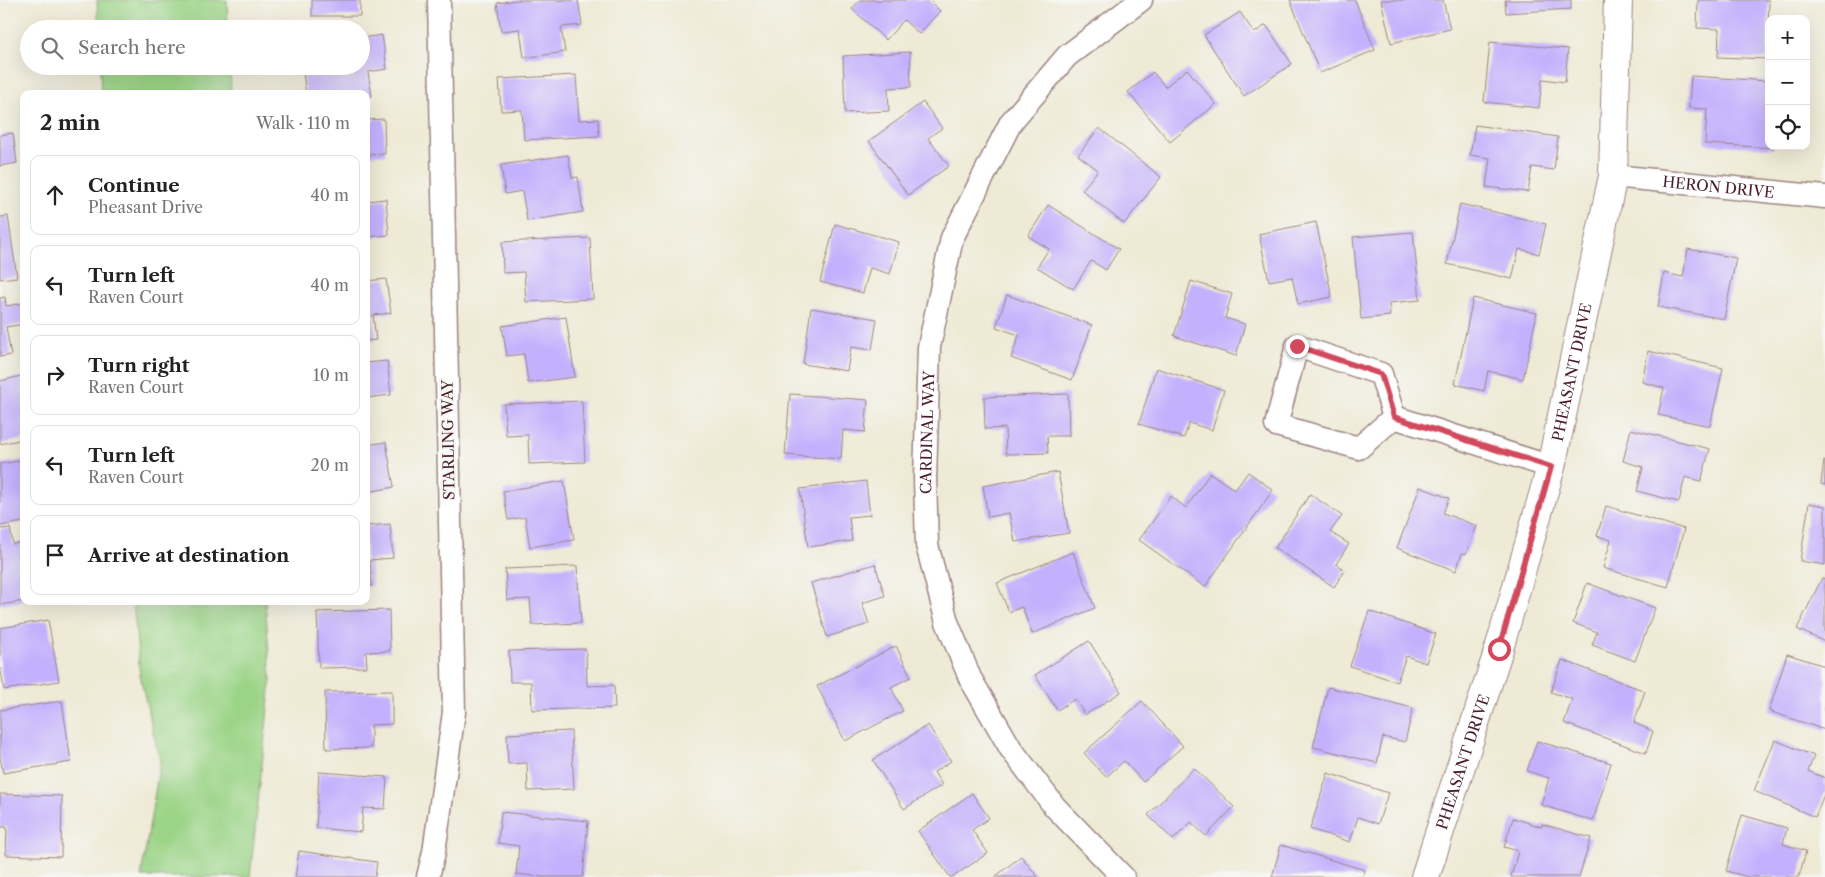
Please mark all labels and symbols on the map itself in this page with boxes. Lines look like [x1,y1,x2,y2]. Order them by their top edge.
street label: HERON DRIVE [1662,171,1775,201]
street label: PHEASANT DRIVE [1547,301,1595,443]
route end [1286,335,1309,358]
street label: CARDINAL WAY [915,370,938,495]
street label: STARLING WAY [437,379,459,500]
route start [1488,638,1511,661]
street label: PHEASANT DRIVE [1432,692,1493,832]

